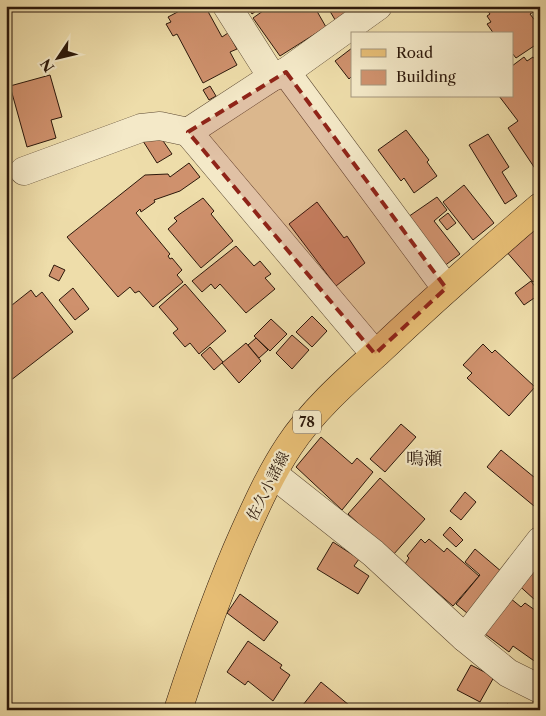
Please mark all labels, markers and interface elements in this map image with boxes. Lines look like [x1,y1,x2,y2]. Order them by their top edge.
north arrow [32,32,82,82]
legend [351,32,514,98]
text: Road [396,43,433,62]
text: N [36,55,58,76]
text: Building [396,67,456,86]
road number: 78 [293,411,321,434]
street label: 佐久小諸線 [242,448,293,524]
district label: 鳴瀬 [406,448,442,470]

